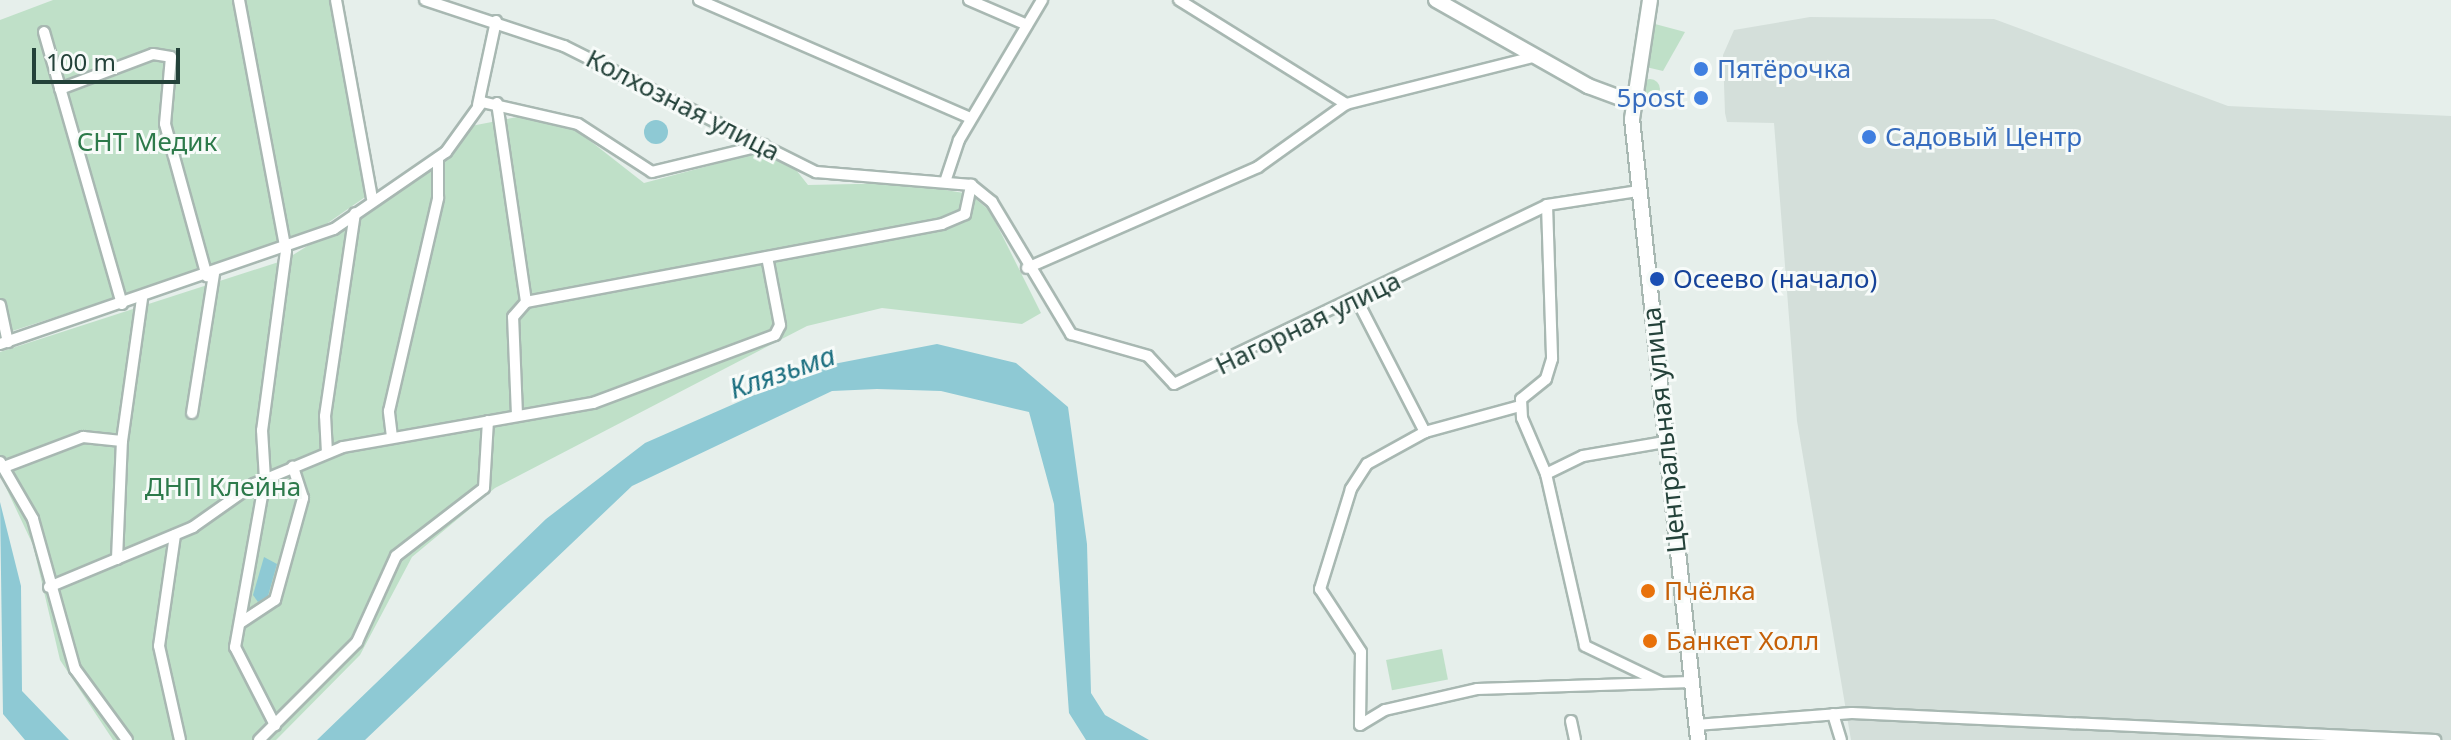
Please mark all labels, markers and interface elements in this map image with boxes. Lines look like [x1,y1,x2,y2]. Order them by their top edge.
scale bar [36,32,184,82]
street label: Колхозная улица [581,43,785,167]
text: 100 m [46,45,116,78]
place label: Пятёрочка [1717,53,1851,85]
marker: Пятёрочка [1692,60,1710,78]
place label: 5post [1617,82,1685,114]
marker: 5post [1692,89,1710,107]
place label: Садовый Центр [1885,121,2082,153]
park label: СНТ Медик [77,126,217,158]
marker: Садовый Центр [1860,128,1878,146]
place label: Осеево (начало) [1673,263,1877,295]
street label: Нагорная улица [1210,265,1406,381]
marker: Осеево (начало) [1648,270,1666,288]
street label: Центральная улица [1636,305,1692,555]
water label: Клязьма [725,337,839,405]
park label: ДНП Клейна [145,471,301,503]
place label: Пчёлка [1664,575,1756,607]
marker: Пчёлка [1639,582,1657,600]
place label: Банкет Холл [1666,625,1819,657]
marker: Банкет Холл [1641,632,1659,650]

